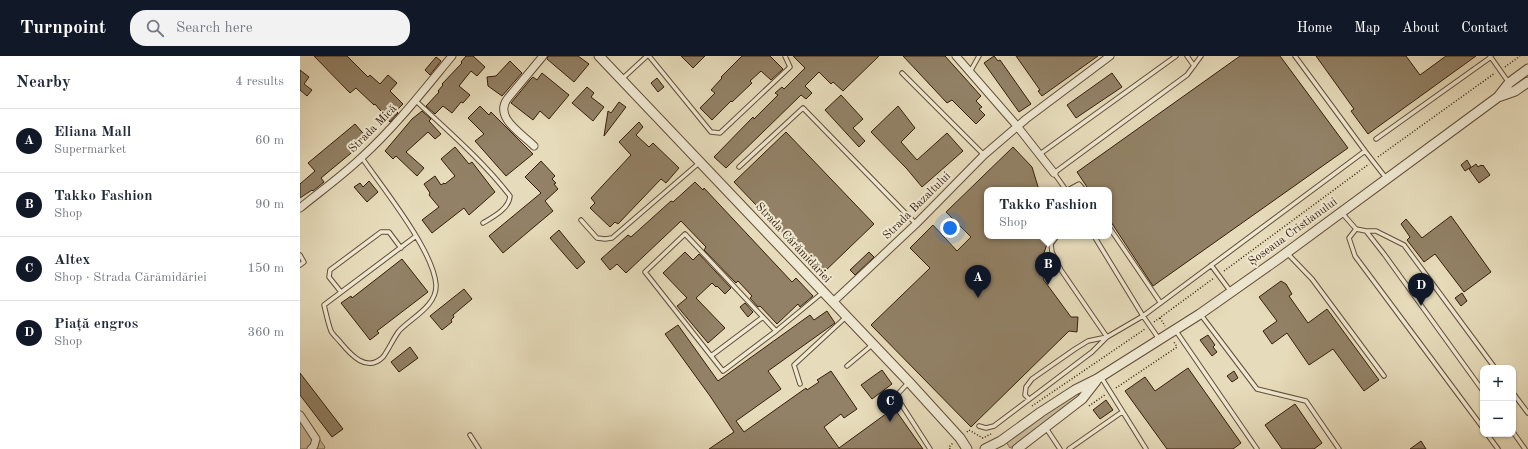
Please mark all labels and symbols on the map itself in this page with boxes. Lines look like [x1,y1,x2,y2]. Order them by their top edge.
street label: Strada Mică [347,103,399,155]
street label: Strada Bazaltului [881,170,953,242]
street label: Șoseaua Cristianului [1246,196,1340,268]
street label: Strada Cărămidăriei [753,201,833,285]
your location [940,218,960,238]
pin: B [1035,252,1061,285]
pin: A [965,265,991,298]
pin: D [1408,273,1434,306]
pin: C [877,389,903,422]

